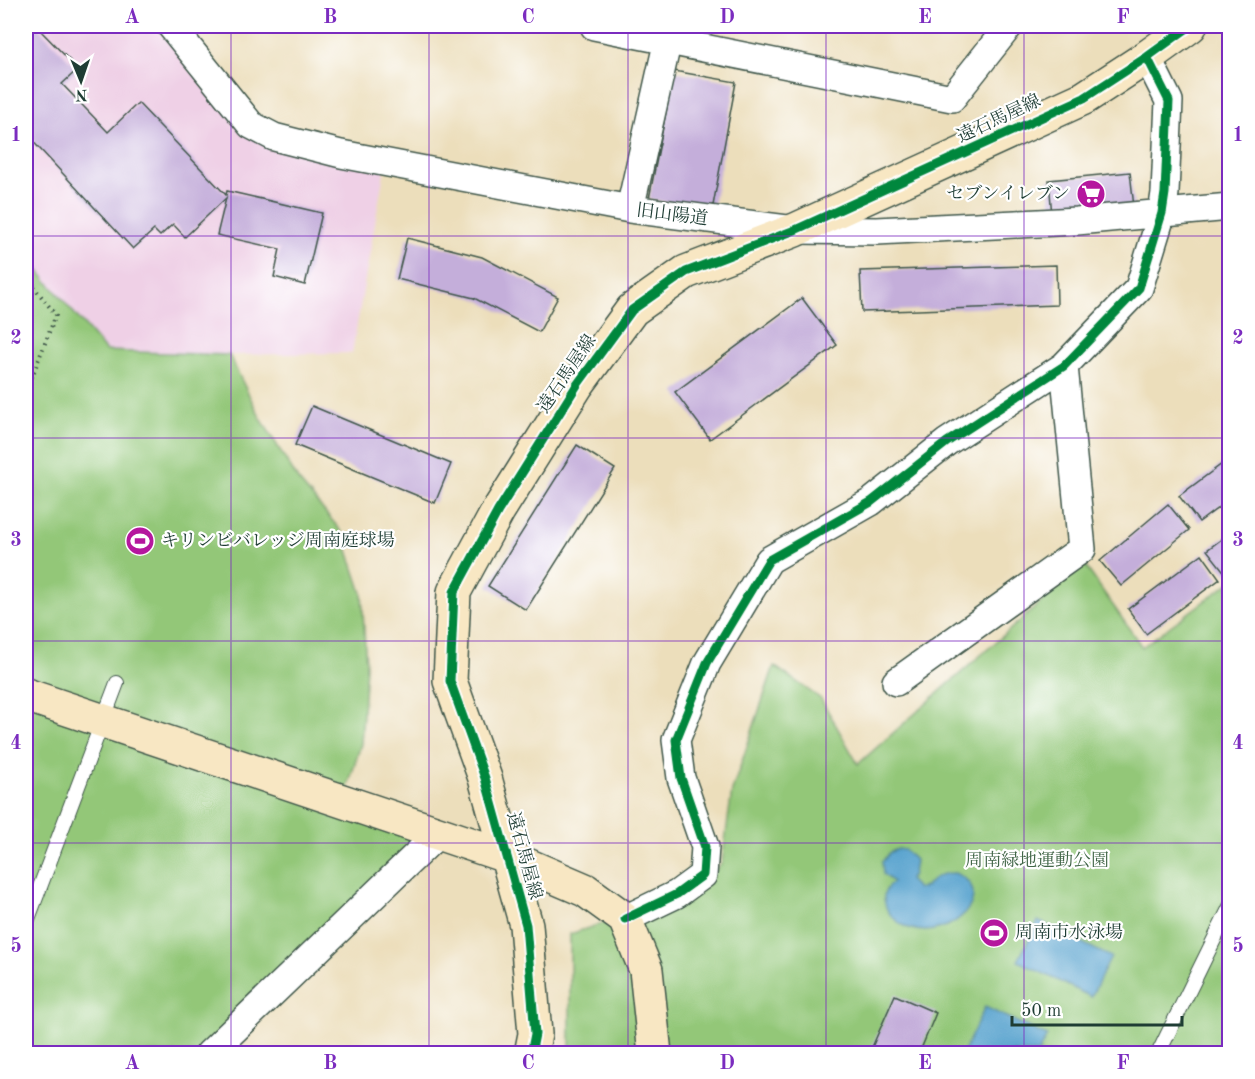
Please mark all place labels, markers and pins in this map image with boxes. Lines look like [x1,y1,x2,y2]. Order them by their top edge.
supermarket icon: セブンイレブン [1075,178,1107,210]
place label: セブンイレブン [946,184,1070,203]
sports icon: キリンビバレッジ周南庭球場 [124,525,156,557]
place label: キリンビバレッジ周南庭球場 [161,530,395,550]
sports icon: 周南市水泳場 [978,917,1010,949]
place label: 周南市水泳場 [1015,922,1123,942]

